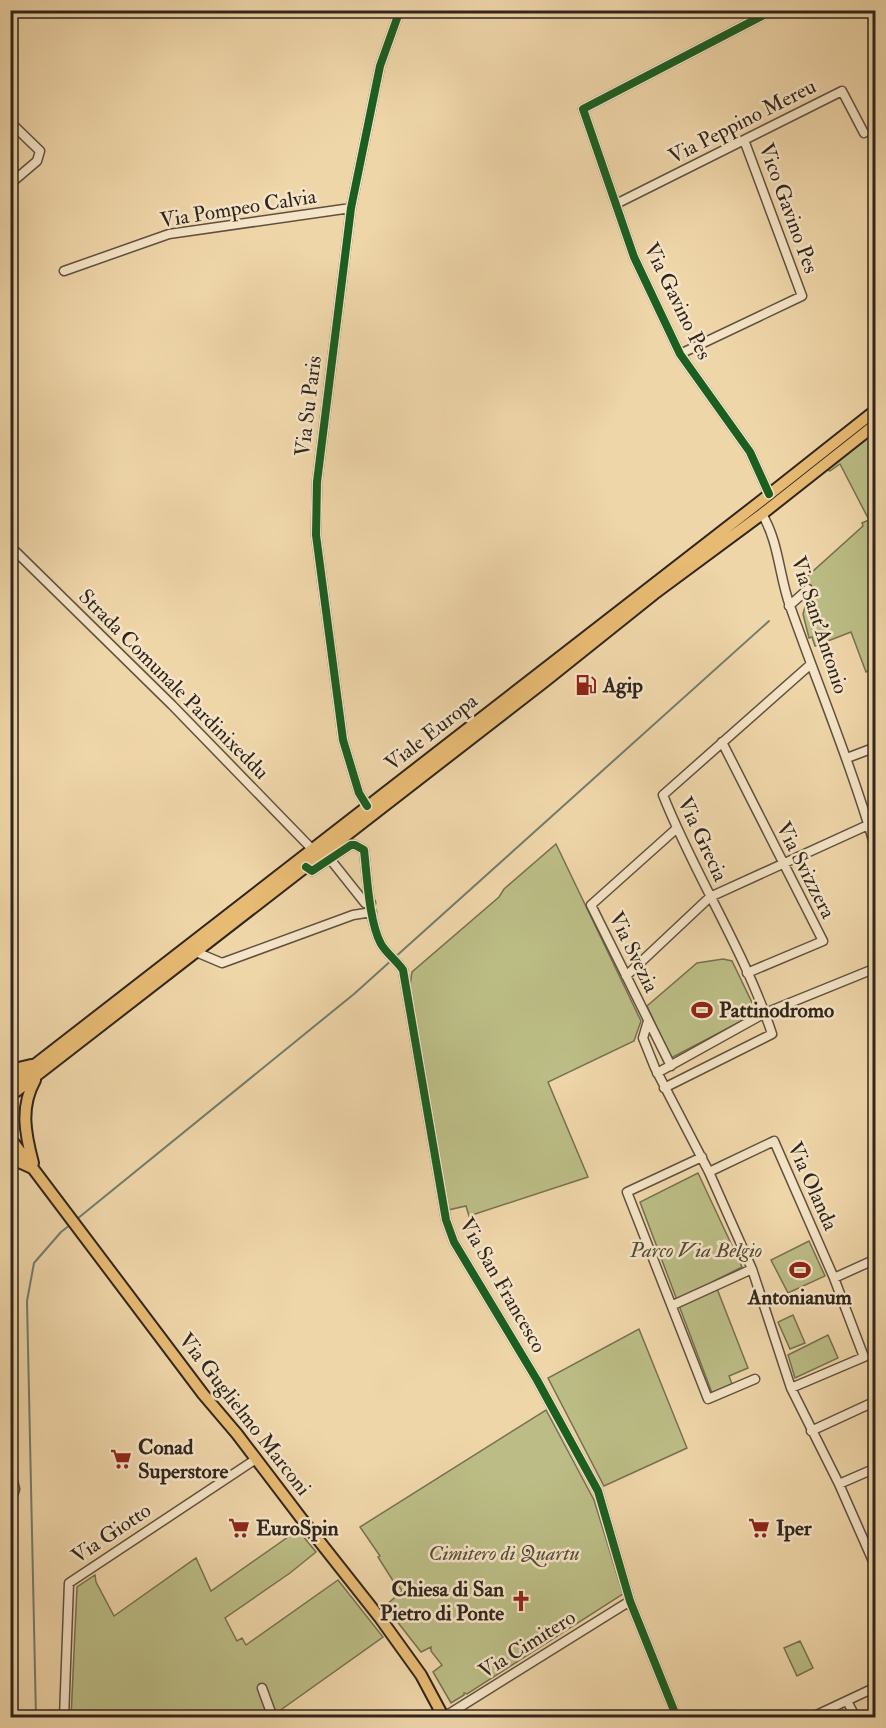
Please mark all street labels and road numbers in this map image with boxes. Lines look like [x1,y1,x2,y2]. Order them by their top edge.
street label: Via Peppino Mereu [664,73,821,170]
street label: Vico Gavino Pes [752,139,825,277]
street label: Via Pompeo Calvia [158,183,319,234]
street label: Via Gavino Pes [638,238,718,364]
street label: Via Su Paris [289,354,328,458]
street label: Via Sant'Antonio [785,553,854,697]
street label: Strada Comunale Pardinixeddu [73,583,275,785]
street label: Viale Europa [379,687,483,777]
street label: Via Grecia [671,793,734,886]
street label: Via Svizzera [770,817,842,923]
street label: Via Svezia [602,907,665,998]
street label: Via Olanda [781,1138,844,1235]
street label: Via San Francesco [453,1213,552,1358]
street label: Via Guglielmo Marconi [173,1327,317,1502]
street label: Via Giotto [66,1497,156,1570]
street label: Via Cimitero [474,1604,581,1685]

